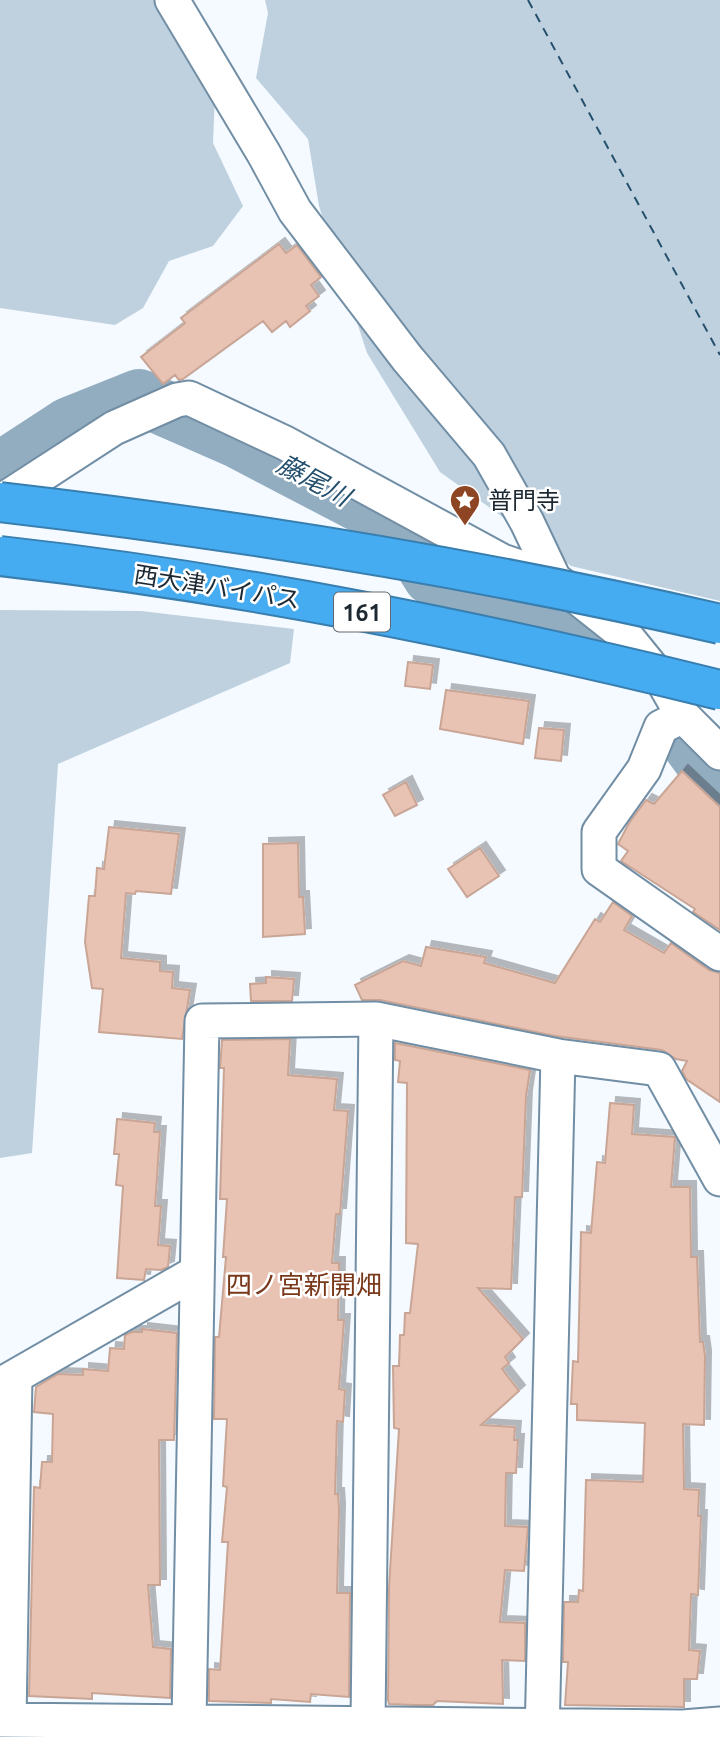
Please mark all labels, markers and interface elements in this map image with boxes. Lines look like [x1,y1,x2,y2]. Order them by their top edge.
water label: 藤尾川 [273,449,358,513]
place icon: 普門寺 [448,483,482,527]
place label: 普門寺 [488,487,560,514]
street label: 西大津バイパス [132,561,302,613]
road number: 161 [334,592,390,632]
district label: 四ノ宮新開畑 [226,1270,382,1299]

